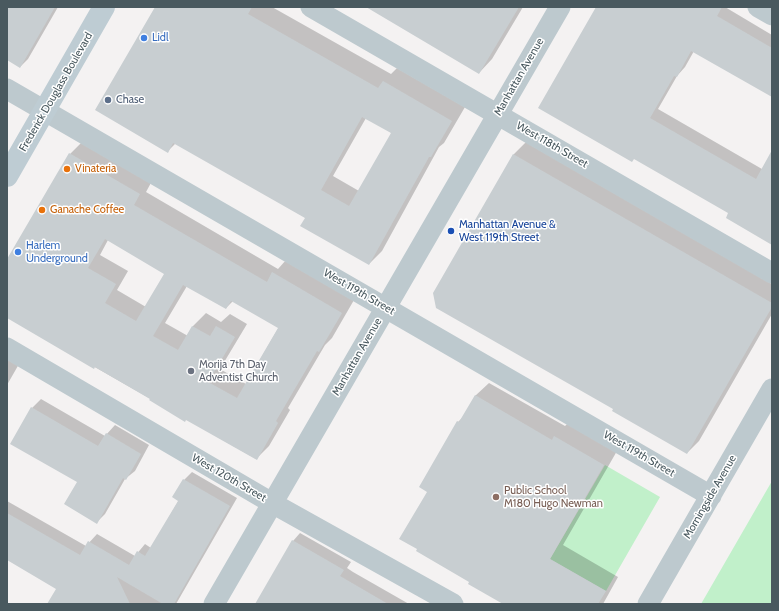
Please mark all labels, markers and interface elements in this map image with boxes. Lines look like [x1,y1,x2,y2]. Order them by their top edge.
street label: Frederick Douglass Boulevard [16,30,96,154]
place label: Lidl [152,31,169,45]
marker: Lidl [139,33,149,43]
street label: Manhattan Avenue [491,36,547,118]
place label: Chase [116,93,144,107]
marker: Chase [103,95,113,105]
street label: West 118th Street [514,119,590,171]
place label: Vinateria [75,162,116,176]
marker: Vinateria [62,164,72,174]
place label: Ganache Coffee [50,203,124,217]
marker: Ganache Coffee [37,205,47,215]
place label: Manhattan Avenue & West 119th Street [459,218,556,244]
marker: Manhattan Avenue & West 119th Street [446,226,456,236]
place label: Harlem Underground [26,239,88,265]
marker: Harlem Underground [13,247,23,257]
street label: West 119th Street [321,266,397,318]
street label: Manhattan Avenue [329,316,385,398]
place label: Morija 7th Day Adventist Church [199,358,278,384]
marker: Morija 7th Day Adventist Church [186,366,196,376]
street label: West 119th Street [601,428,677,480]
street label: West 120th Street [189,451,269,505]
street label: Morningside Avenue [681,453,739,541]
place label: Public School M180 Hugo Newman [504,484,603,510]
marker: Public School M180 Hugo Newman [491,492,501,502]

